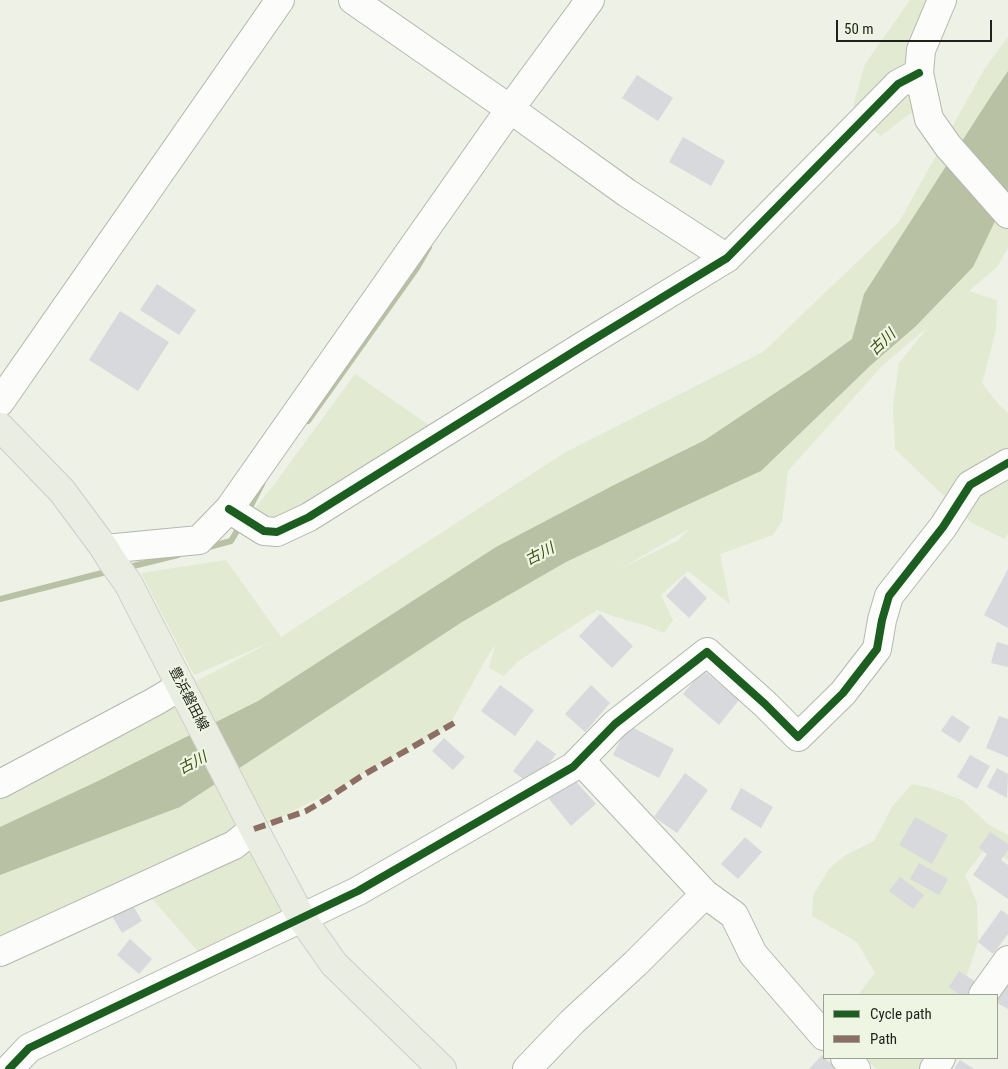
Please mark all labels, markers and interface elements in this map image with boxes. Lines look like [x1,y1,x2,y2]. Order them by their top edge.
scale bar [838,10,994,42]
text: 50 m [844,20,874,38]
water label: 古川 [866,326,900,360]
water label: 古川 [523,540,557,570]
street label: 豊浜磐田線 [165,664,211,734]
water label: 古川 [176,749,210,779]
legend [823,994,998,1059]
text: Cycle path [870,1005,932,1023]
text: Path [870,1030,897,1048]

